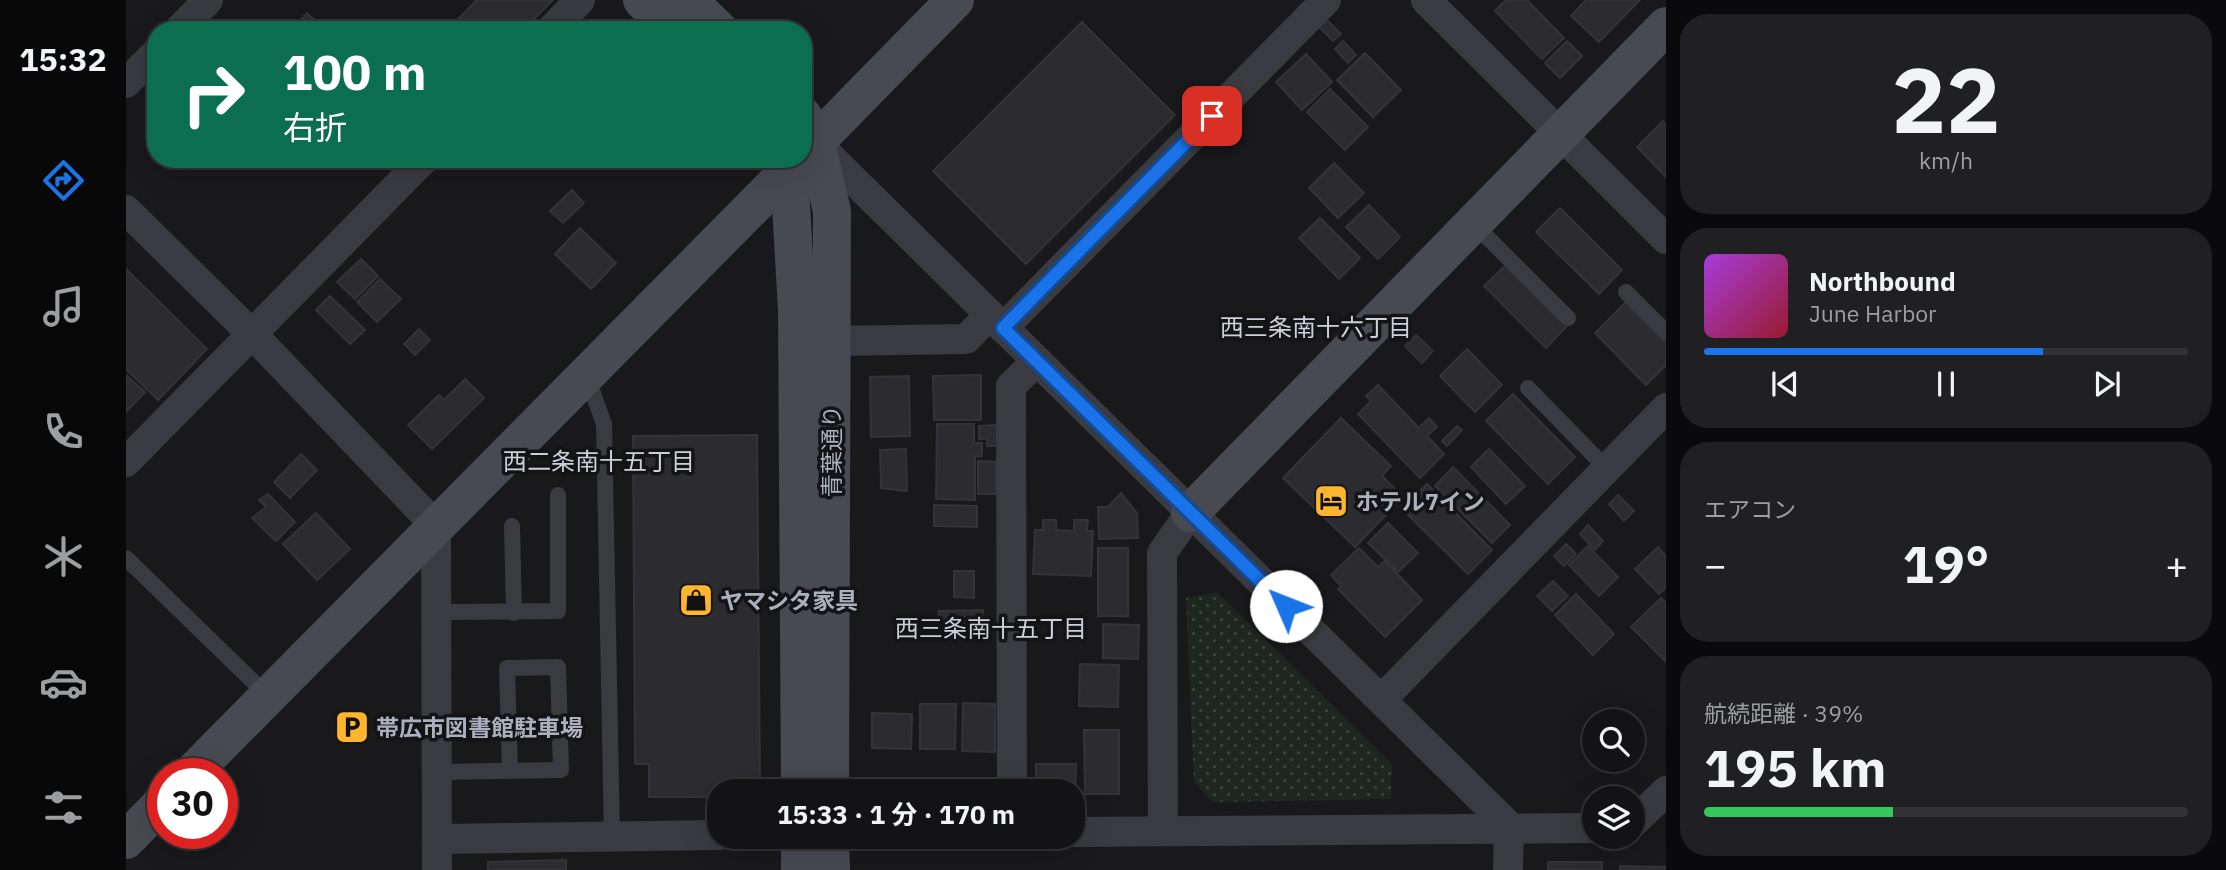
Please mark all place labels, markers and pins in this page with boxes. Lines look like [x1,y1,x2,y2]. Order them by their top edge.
pin [1182,86,1242,146]
hotel icon: ホテル7イン [1312,482,1350,520]
place label: ホテル7イン [1356,486,1485,516]
shop icon: ヤマシタ家具 [677,581,715,619]
place label: ヤマシタ家具 [720,585,858,615]
parking icon: 帯広市図書館駐車場 [333,708,371,746]
place label: 帯広市図書館駐車場 [376,712,583,742]

